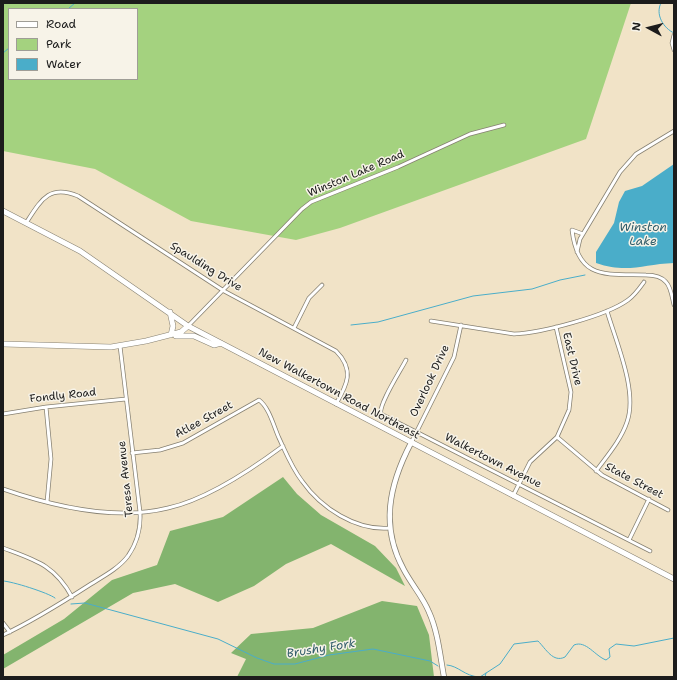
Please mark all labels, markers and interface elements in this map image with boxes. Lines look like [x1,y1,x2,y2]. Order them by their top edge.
legend [8,8,138,80]
north arrow [629,8,669,48]
text: Road [46,16,76,32]
text: N [629,21,645,32]
text: Park [46,36,72,52]
text: Water [46,56,81,72]
street label: Winston Lake Road [306,148,406,200]
water label: Winston Lake [619,221,667,249]
street label: Spaulding Drive [168,240,244,294]
street label: East Drive [559,331,585,387]
street label: Overlook Drive [408,343,452,419]
street label: New Walkertown Road Northeast [256,346,422,442]
street label: Fondly Road [29,386,97,406]
street label: Atlee Street [173,399,235,441]
street label: Walkertown Avenue [442,431,544,491]
street label: Teresa Avenue [115,440,137,518]
street label: State Street [603,460,665,502]
water label: Brushy Fork [286,636,356,662]

